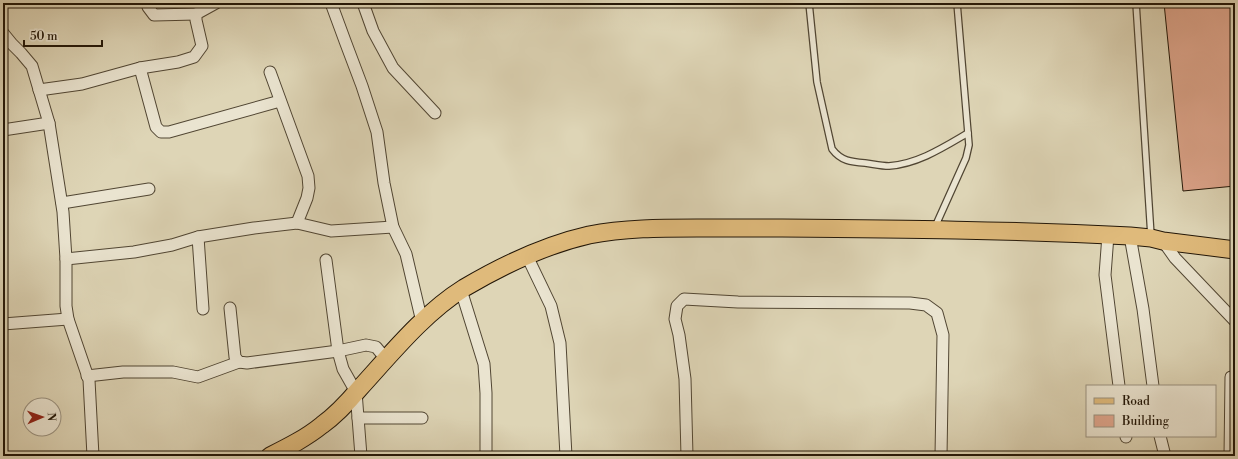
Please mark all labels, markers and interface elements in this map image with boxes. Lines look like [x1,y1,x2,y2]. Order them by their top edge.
scale bar [24,22,102,48]
text: 50 m [30,29,58,44]
legend [1086,385,1216,437]
text: Road [1122,394,1150,409]
north arrow [22,397,62,437]
text: N [44,412,58,422]
text: Building [1121,414,1170,429]

